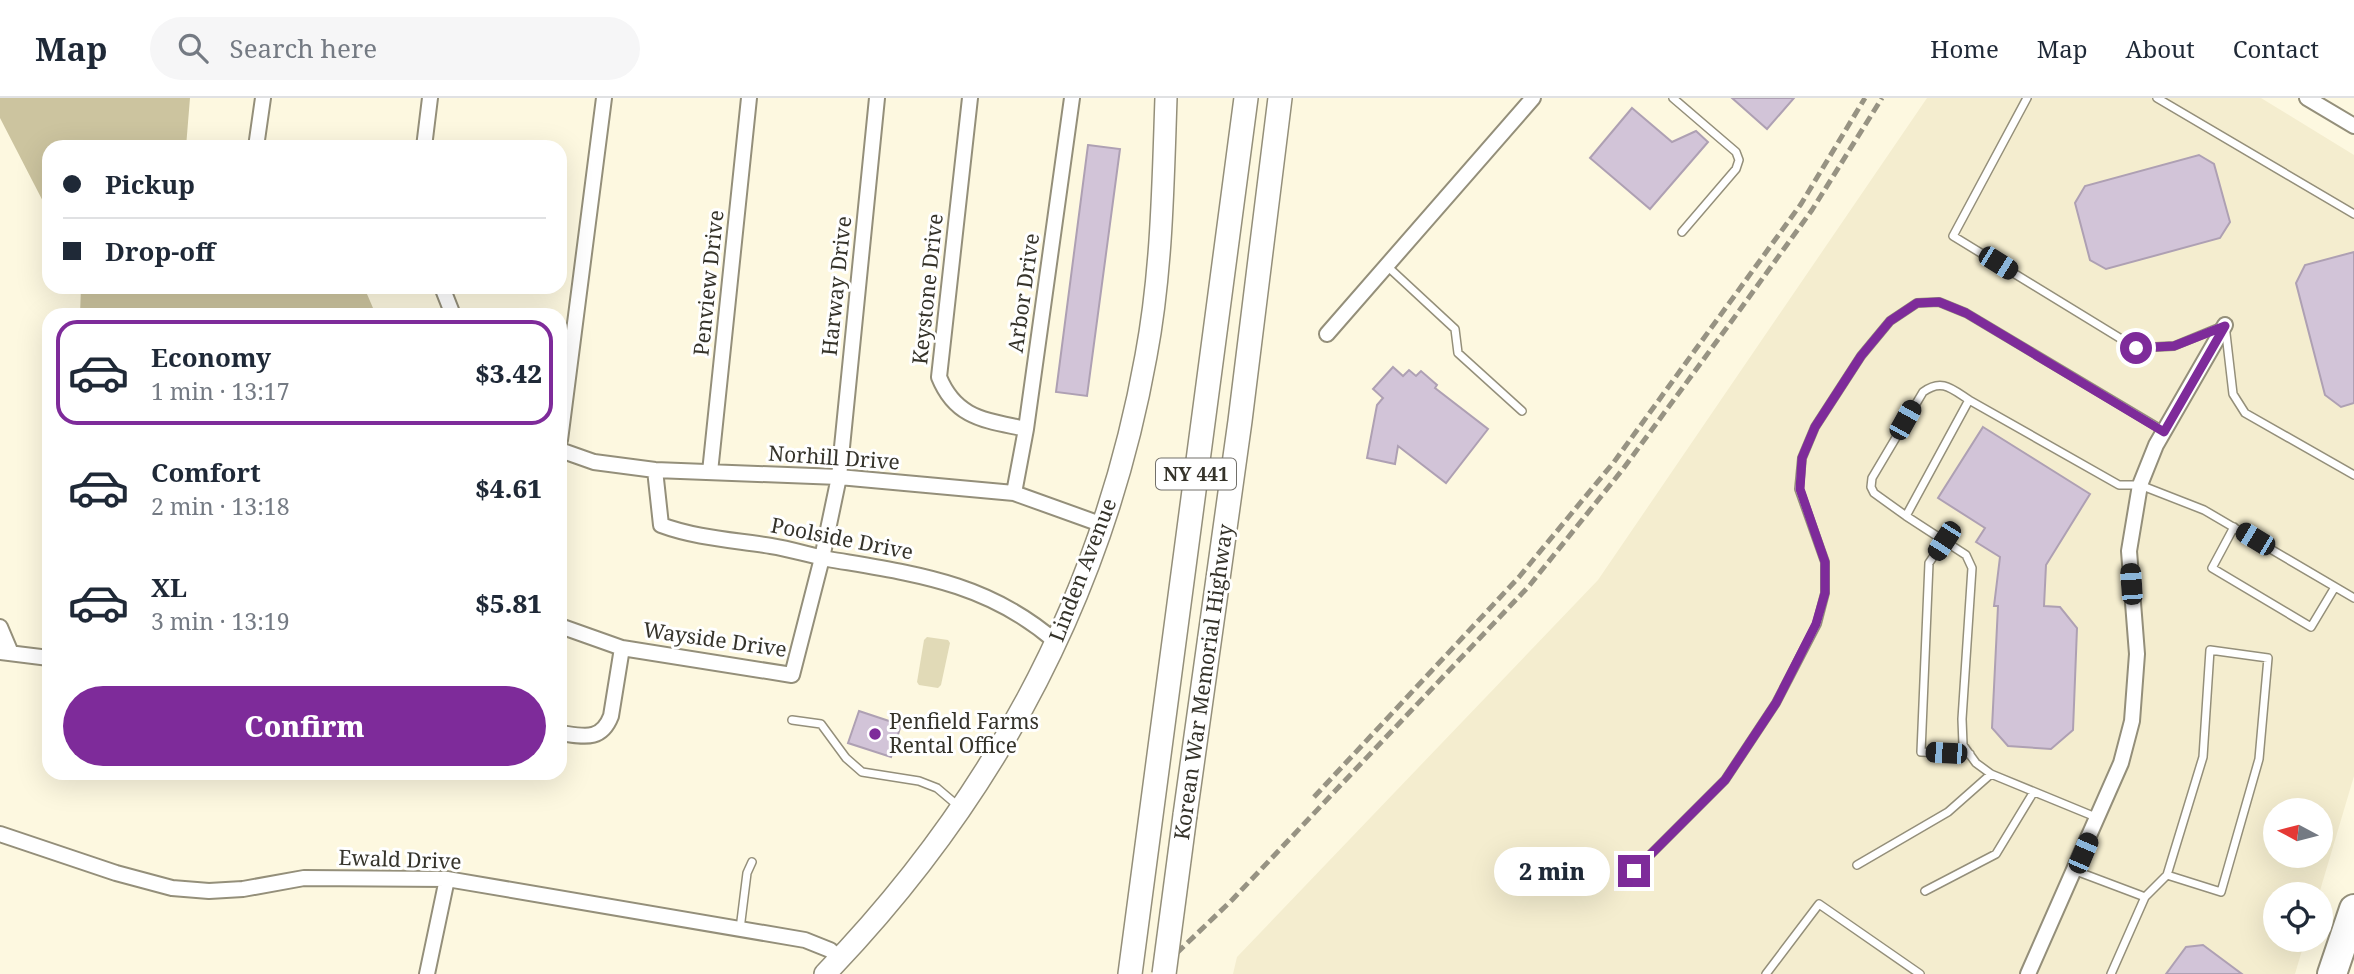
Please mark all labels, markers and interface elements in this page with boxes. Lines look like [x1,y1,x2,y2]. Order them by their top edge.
search box [150,17,640,80]
text: Map [35,26,108,71]
icon: search [174,29,212,67]
text: Search here [230,30,377,66]
text: Home [1930,32,1999,65]
text: Map [2037,32,2088,65]
text: About [2126,32,2195,65]
text: Contact [2233,32,2319,65]
text: Pickup [105,166,195,202]
street label: Penview Drive [686,209,730,357]
street label: Keystone Drive [905,212,949,366]
street label: Harway Drive [815,215,857,357]
street label: Arbor Drive [1001,231,1045,354]
text: Drop-off [105,233,215,269]
car [1975,243,2022,283]
route start [2120,332,2152,364]
text: Economy [151,339,271,375]
icon: car [67,341,130,404]
text: $3.42 [475,355,542,391]
text: 1 min · 13:17 [151,375,289,407]
car [1886,397,1925,443]
street label: Norhill Drive [767,438,901,476]
text: Comfort [151,454,261,490]
icon: car [67,456,130,519]
road number: NY 441 [1156,458,1236,490]
text: $4.61 [475,470,542,506]
text: 2 min · 13:18 [151,490,289,522]
street label: Linden Avenue [1042,494,1122,645]
street label: Poolside Drive [769,510,916,566]
car [1924,518,1965,564]
car [2232,519,2279,559]
street label: Korean War Memorial Highway [1167,522,1239,842]
car [2120,562,2143,606]
text: XL [151,569,187,605]
icon: car [67,571,130,634]
text: $5.81 [475,585,542,621]
text: 3 min · 13:19 [151,605,289,637]
street label: Wayside Drive [641,615,789,663]
button: Confirm [63,686,546,766]
place label: Penfield Farms Rental Office [889,707,1039,759]
marker: Penfield Farms Rental Office [867,726,883,742]
car [1925,741,1968,765]
north arrow [2263,798,2333,868]
map controls [2263,798,2333,952]
car [2066,830,2101,876]
street label: Ewald Drive [338,843,462,875]
callout: 2 min [1494,846,1610,896]
text: 2 min [1519,855,1585,887]
route end [1618,855,1650,887]
button: locate [2263,882,2333,952]

